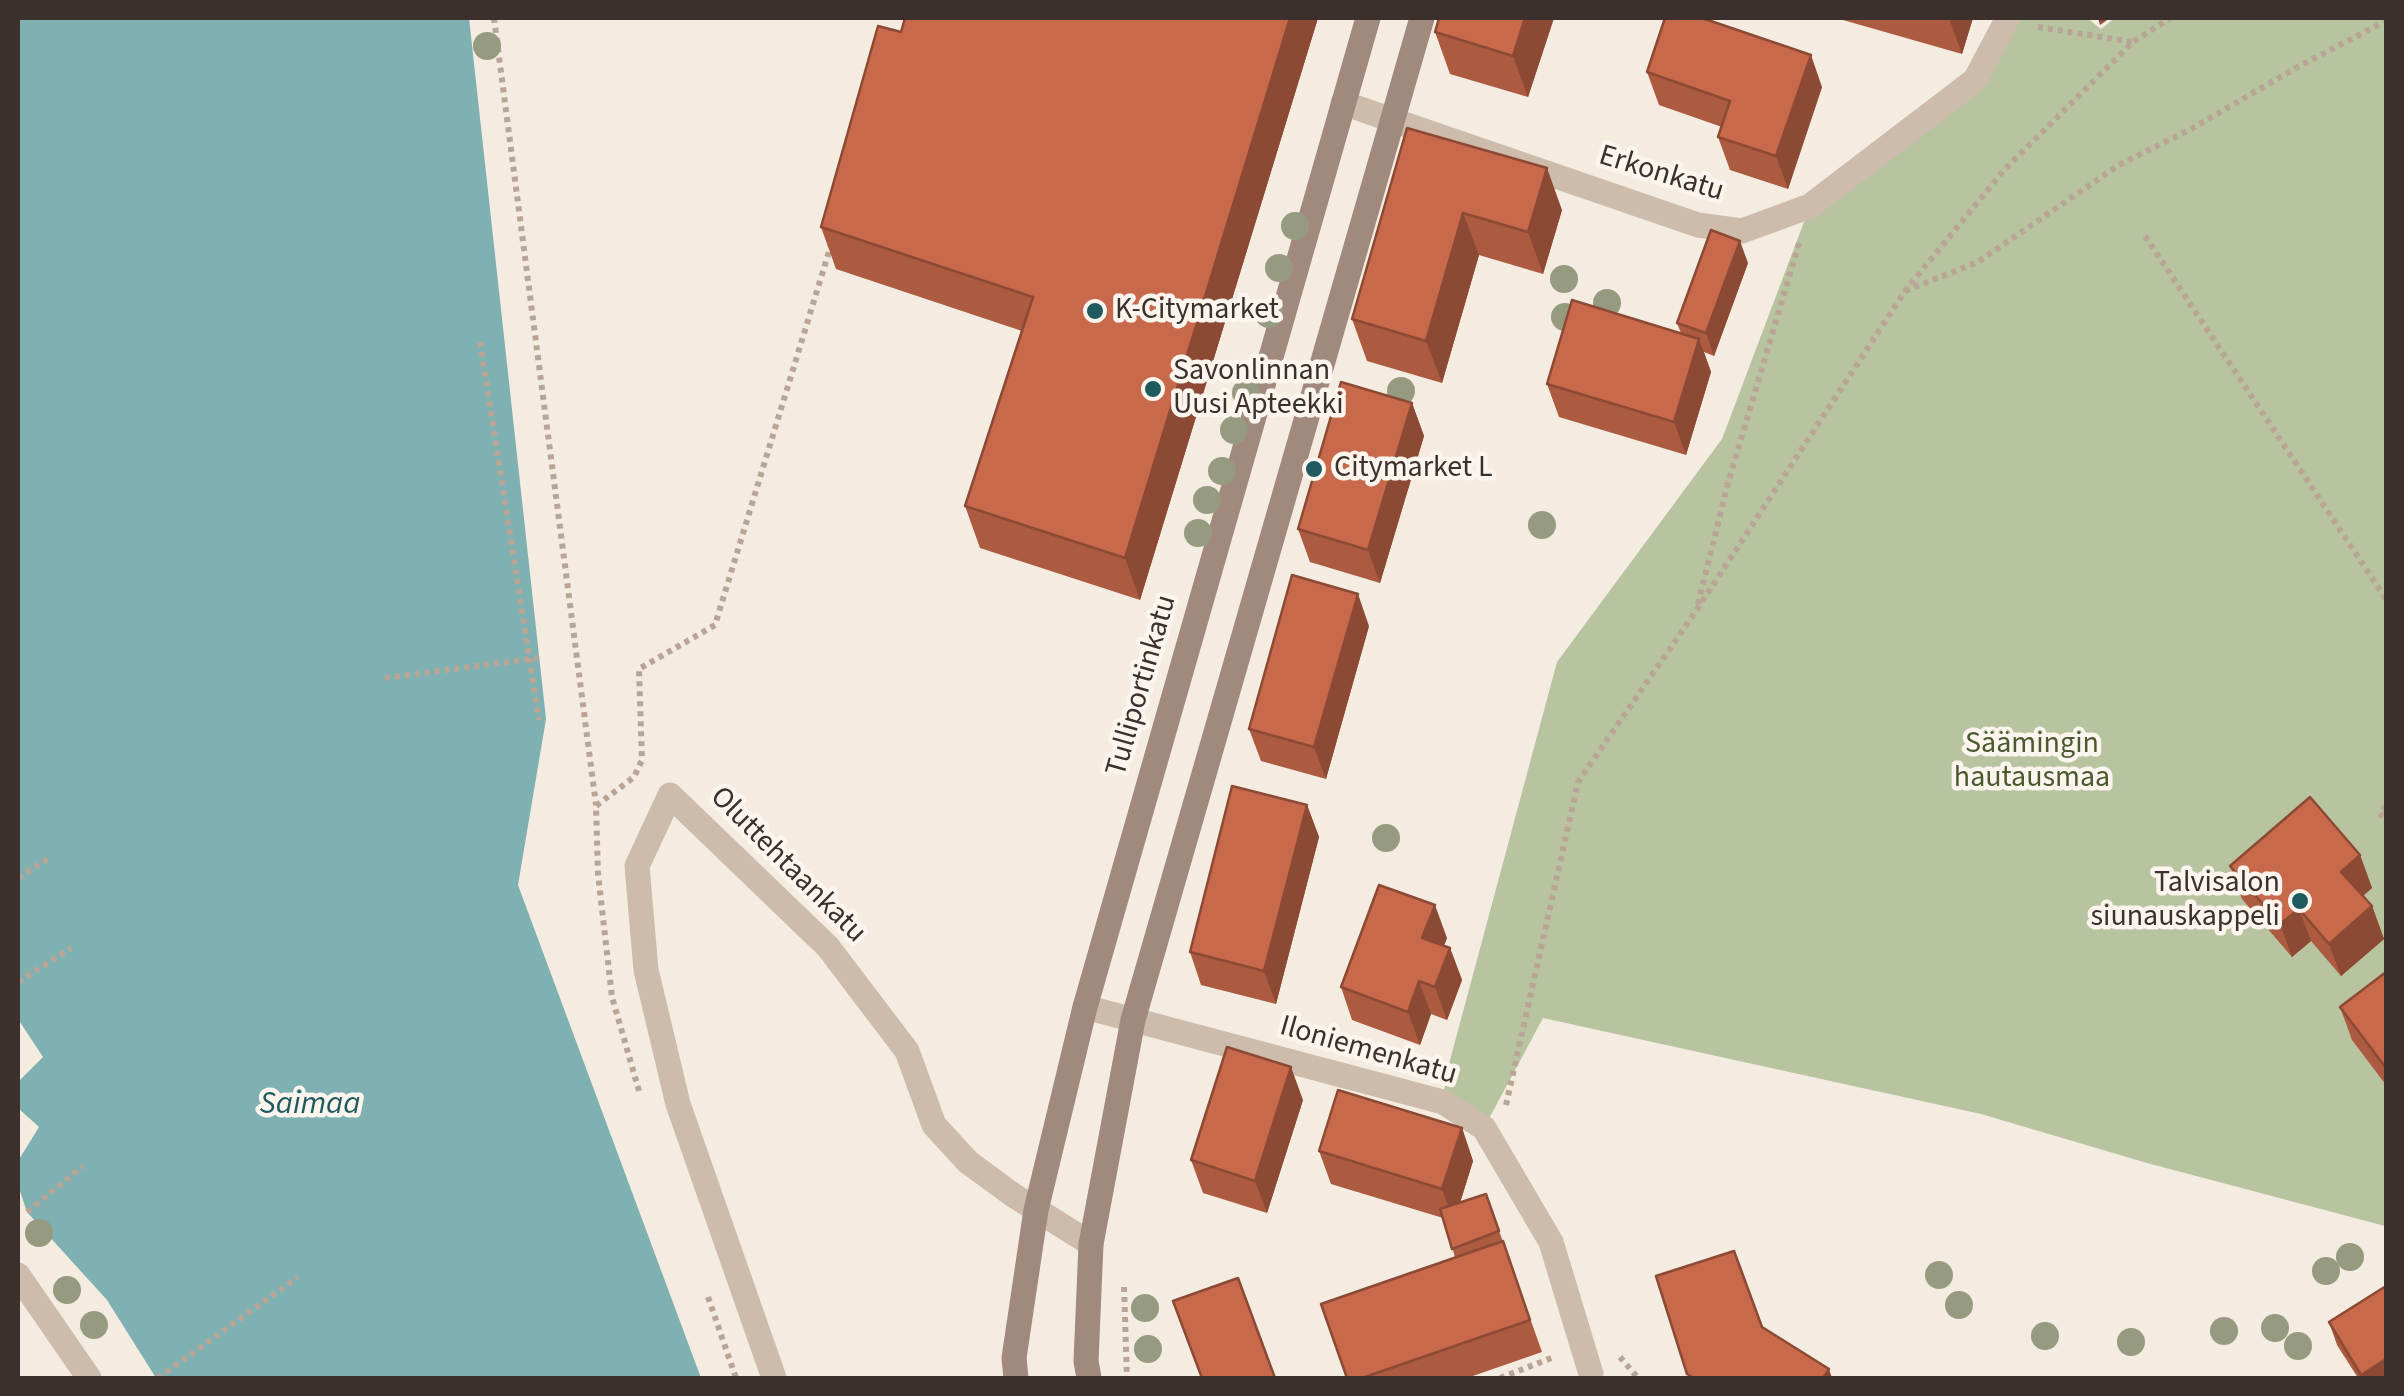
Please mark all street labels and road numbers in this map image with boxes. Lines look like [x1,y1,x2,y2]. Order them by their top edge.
street label: Erkonkatu [1594,139,1728,211]
street label: Tulliportinkatu [1100,591,1186,781]
street label: Oluttehtaankatu [701,780,873,952]
street label: Iloniemenkatu [1275,1010,1461,1094]

